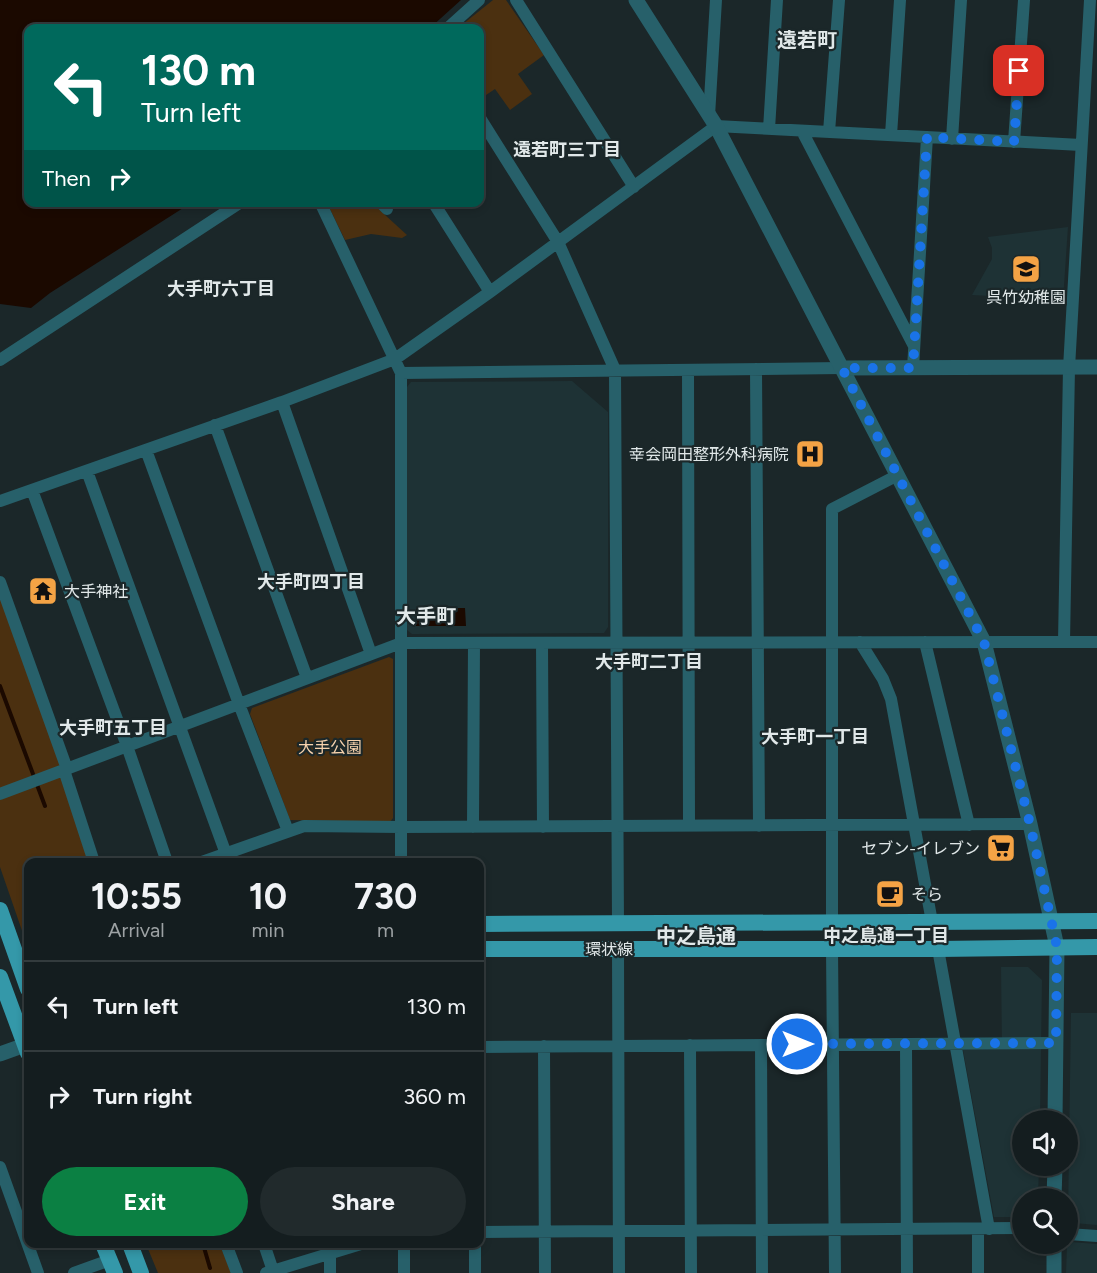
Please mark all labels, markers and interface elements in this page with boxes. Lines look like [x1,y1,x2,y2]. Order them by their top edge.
district label: 遠若町 [777,28,837,52]
text: 130 m [141,45,256,96]
pin [993,45,1044,96]
icon: left [42,48,120,126]
icon: arrive [1002,54,1035,87]
text: Turn left [141,96,241,129]
district label: 遠若町三丁目 [513,139,621,161]
icon: right [103,162,136,195]
text: Then [42,165,91,192]
school or university icon: 呉竹幼稚園 [1010,253,1042,285]
district label: 大手町六丁目 [167,278,275,300]
place label: 呉竹幼稚園 [986,288,1066,307]
hospital icon: 幸会岡田整形外科病院 [794,438,826,470]
place label: 幸会岡田整形外科病院 [629,445,789,464]
district label: 大手町四丁目 [257,571,365,593]
temple icon: 大手神社 [27,575,59,607]
place label: 大手神社 [64,582,128,601]
district label: 大手町 [396,604,456,628]
district label: 大手町二丁目 [595,651,703,673]
district label: 大手町五丁目 [59,717,167,739]
district label: 大手町一丁目 [761,726,869,748]
park label: 大手公園 [298,738,362,757]
supermarket icon: セブン-イレブン [985,832,1017,864]
place label: セブン-イレブン [861,839,980,858]
text: 10:55 [91,875,182,918]
text: 10 [249,875,287,918]
text: 730 [354,875,417,918]
cafe icon: そら [874,878,906,910]
place label: そら [911,885,943,904]
text: Arrival [108,918,165,942]
text: min [251,918,284,942]
text: m [377,918,394,942]
district label: 中之島通 [656,924,736,948]
district label: 中之島通一丁目 [823,925,949,947]
street label: 環状線 [585,940,633,959]
icon: left [42,990,75,1023]
text: Turn left [93,993,179,1020]
text: 130 m [407,993,466,1020]
position arrow [765,1012,829,1076]
icon: right [42,1080,75,1113]
text: Turn right [93,1083,192,1110]
text: 360 m [403,1083,466,1110]
map controls [1012,1110,1078,1254]
button: sound [1012,1110,1078,1176]
button: Exit [42,1167,248,1236]
button: Share [260,1167,466,1236]
button: search [1012,1188,1078,1254]

